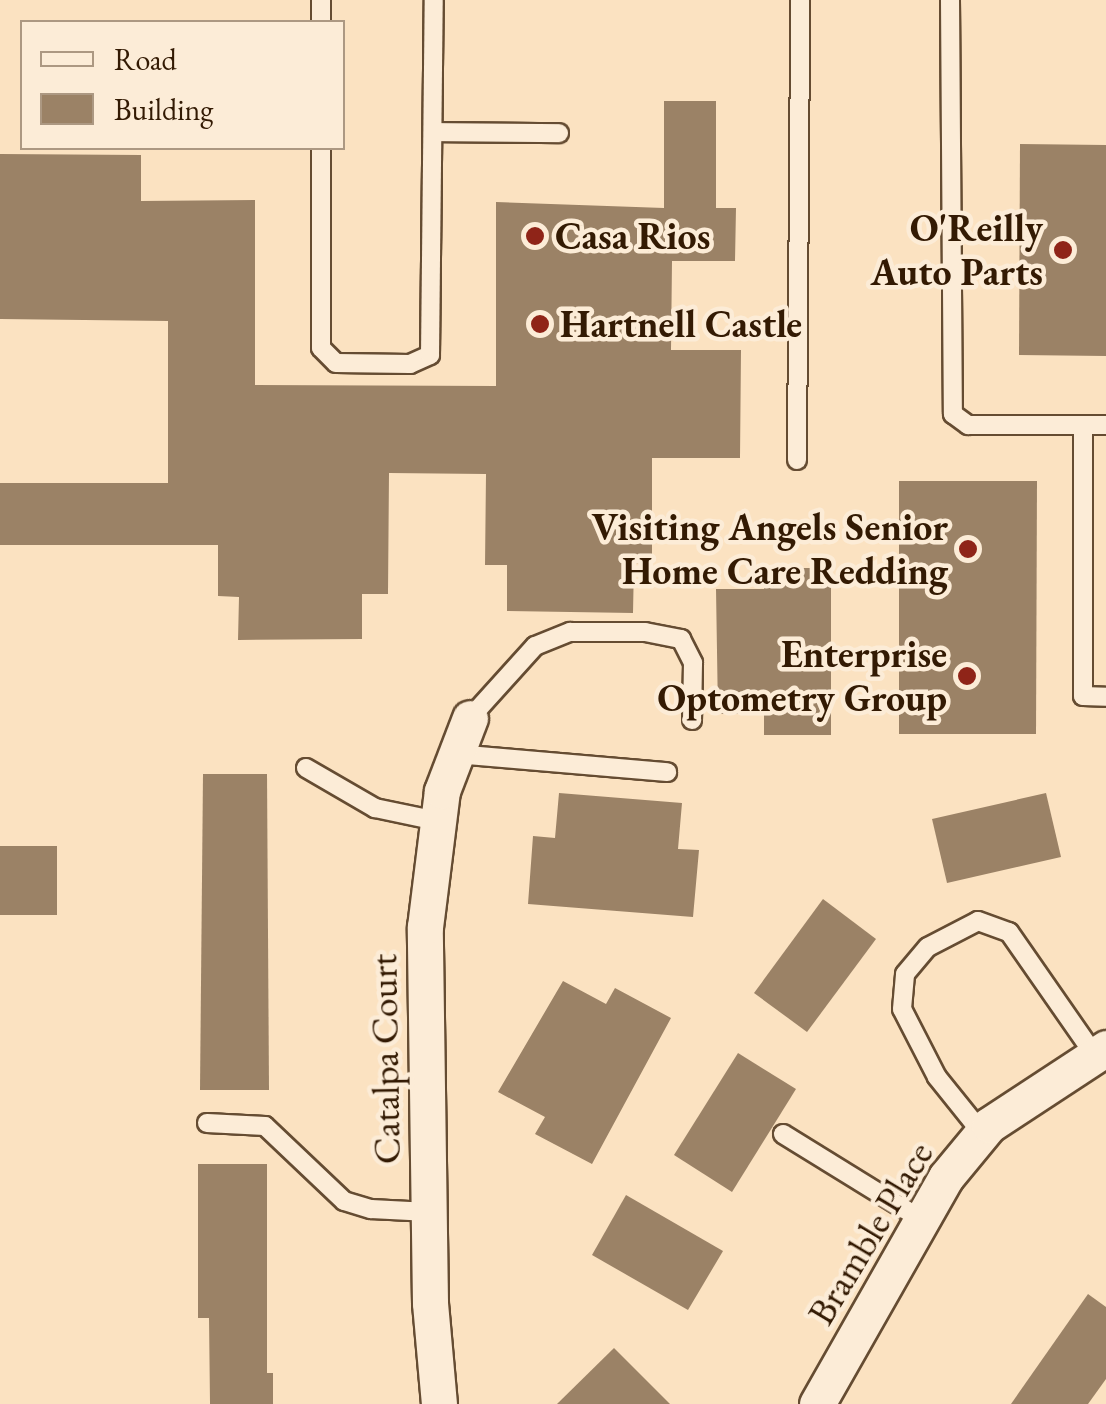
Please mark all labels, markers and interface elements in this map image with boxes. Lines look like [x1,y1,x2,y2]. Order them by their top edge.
legend [20,20,345,150]
text: Road [114,40,177,79]
text: Building [114,90,213,129]
place label: O'Reilly Auto Parts [870,205,1043,294]
place label: Casa Rios [555,213,710,259]
marker: Casa Rios [524,225,546,247]
marker: O'Reilly Auto Parts [1052,239,1074,261]
place label: Hartnell Castle [560,301,802,347]
marker: Hartnell Castle [529,313,551,335]
place label: Visiting Angels Senior Home Care Redding [592,504,948,594]
marker: Visiting Angels Senior Home Care Redding [957,538,979,560]
place label: Enterprise Optometry Group [657,631,947,721]
marker: Enterprise Optometry Group [956,665,978,687]
street label: Catalpa Court [360,953,410,1165]
street label: Bramble Place [798,1133,942,1333]

